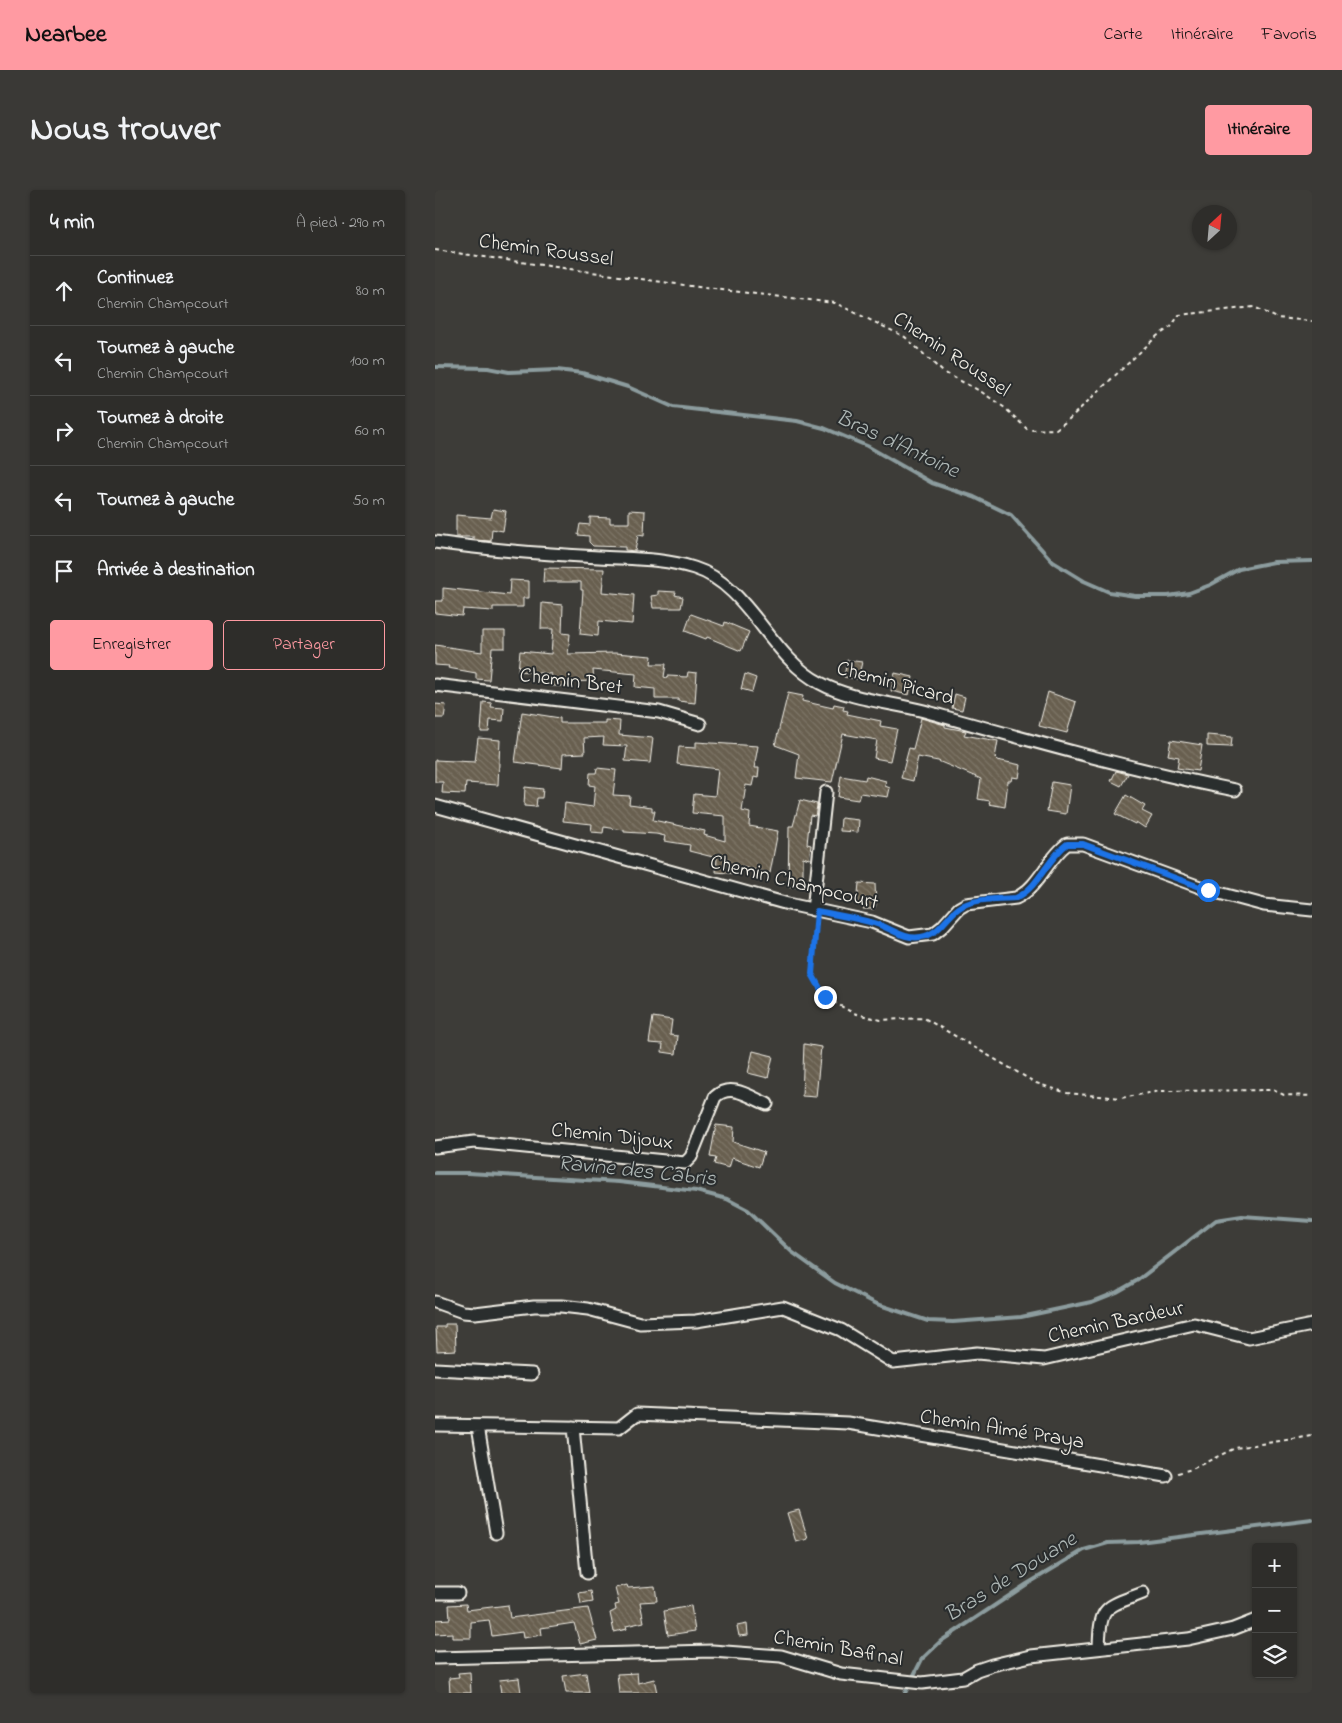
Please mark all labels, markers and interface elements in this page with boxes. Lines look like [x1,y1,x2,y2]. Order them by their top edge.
text: Nearbee [25,18,107,53]
text: Carte [1103,22,1143,48]
text: Itinéraire [1171,22,1233,48]
text: Favoris [1261,22,1317,48]
text: Nous trouver [30,105,220,156]
button: Itinéraire [1205,105,1312,155]
north arrow [1192,205,1237,250]
text: 4 min [50,208,94,238]
text: À pied · 290 m [296,211,385,235]
street label: Chemin Roussel [477,227,615,275]
text: Continuez [97,265,173,292]
icon: ahead [50,277,78,305]
text: 80 m [356,279,385,303]
text: Chemin Champcourt [97,292,229,316]
street label: Chemin Roussel [886,305,1016,405]
text: Tournez à gauche [97,335,234,362]
icon: left [50,347,78,375]
text: 100 m [350,349,385,373]
text: Chemin Champcourt [97,362,229,386]
water label: Bras d'Antoine [830,402,965,488]
text: Tournez à droite [97,405,223,432]
icon: right [50,417,78,445]
text: 60 m [355,419,385,443]
text: Chemin Champcourt [97,432,229,456]
icon: left [50,487,78,515]
text: Tournez à gauche [97,487,234,514]
text: 50 m [353,489,385,513]
icon: arrive [50,557,78,585]
text: Arrivée à destination [97,557,255,584]
button: Enregistrer [50,620,213,670]
button: Partager [223,620,385,670]
street label: Chemin Picard [833,654,957,714]
street label: Chemin Bret [518,661,624,703]
street label: Chemin Champcourt [706,848,882,918]
route start [1197,879,1220,902]
route end [814,986,837,1009]
street label: Chemin Dijoux [550,1116,674,1158]
water label: Ravine des Cabris [556,1148,719,1196]
street label: Chemin Bardeur [1045,1294,1187,1352]
street label: Chemin Aimé Praya [917,1402,1086,1460]
water label: Bras de Douane [939,1524,1084,1631]
map controls [1252,1543,1297,1678]
button: + [1252,1543,1297,1588]
button: − [1252,1588,1297,1633]
street label: Chemin Bafinal [771,1623,905,1675]
button: layers [1252,1633,1297,1678]

